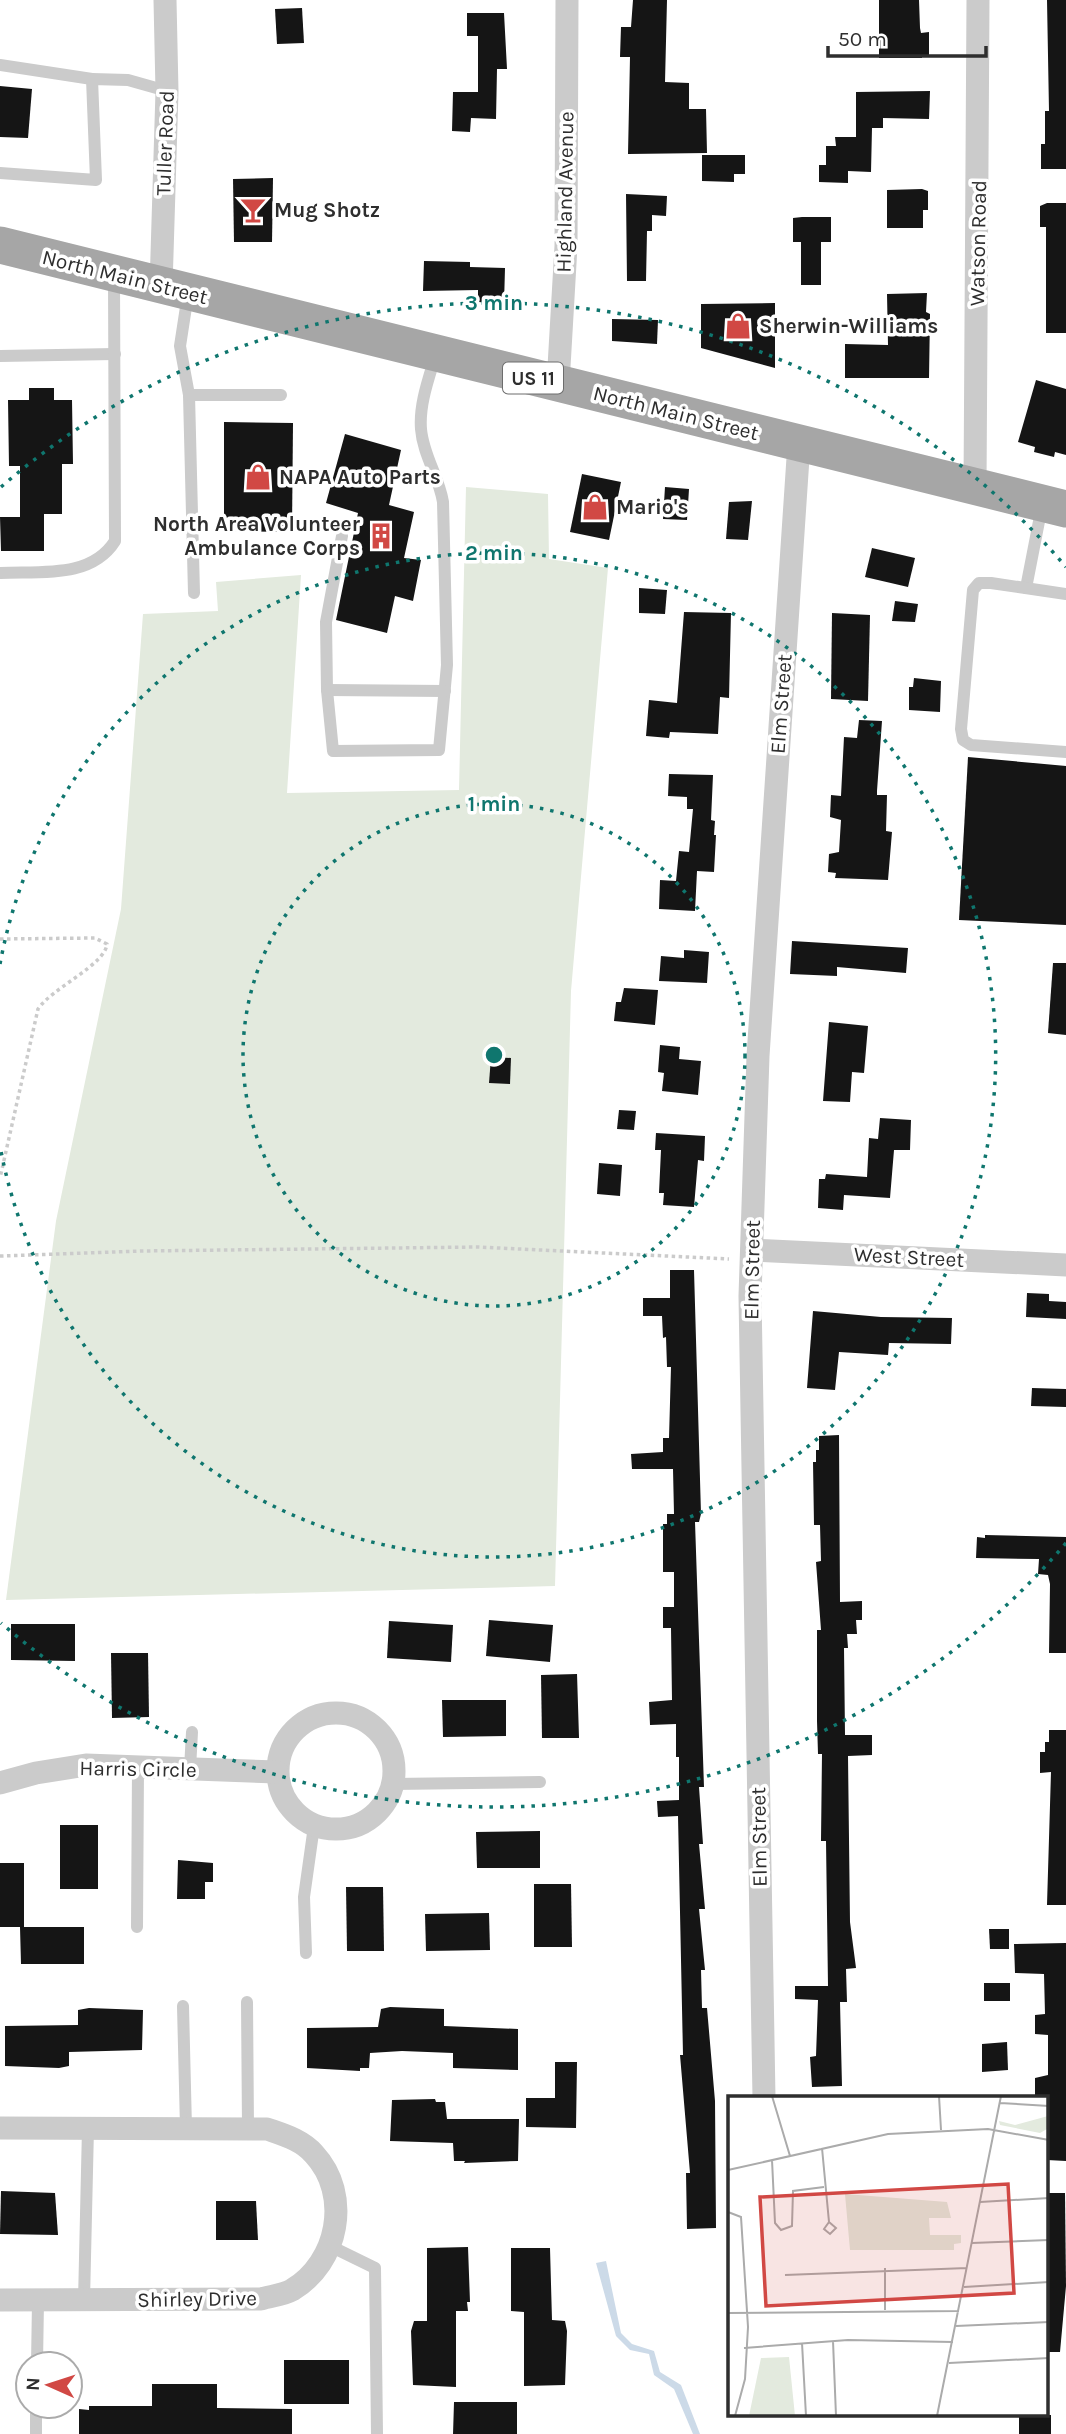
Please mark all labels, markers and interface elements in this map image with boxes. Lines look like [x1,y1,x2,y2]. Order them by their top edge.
scale bar [828,14,986,58]
text: 50 m [838,27,887,51]
street label: Tuller Road [151,90,179,196]
street label: Highland Avenue [552,111,578,273]
street label: Watson Road [965,180,991,306]
bar icon: Mug Shotz [238,195,268,225]
place label: Mug Shotz [274,198,380,222]
street label: North Main Street [40,245,210,309]
text: 3 min [465,291,523,315]
shop icon: Sherwin-Williams [723,311,753,341]
place label: Sherwin-Williams [759,314,938,338]
road number: US 11 [503,362,563,394]
street label: North Main Street [591,381,761,445]
shop icon: NAPA Auto Parts [243,462,273,492]
place label: NAPA Auto Parts [279,465,441,489]
shop icon: Mario's [580,492,610,522]
place label: Mario's [616,495,689,519]
place label: North Area Volunteer Ambulance Corps [153,512,361,560]
building icon: North Area Volunteer Ambulance Corps [366,521,396,551]
text: 2 min [465,541,523,565]
street label: Elm Street [766,653,796,755]
text: 1 min [468,792,520,816]
centre of rings [482,1043,506,1067]
street label: Elm Street [739,1220,765,1320]
street label: West Street [853,1242,965,1272]
street label: Harris Circle [79,1756,197,1782]
street label: Elm Street [746,1787,772,1887]
inset map [728,2096,1048,2416]
street label: Shirley Drive [137,2286,257,2312]
north arrow [14,2350,84,2420]
text: N [22,2377,44,2392]

